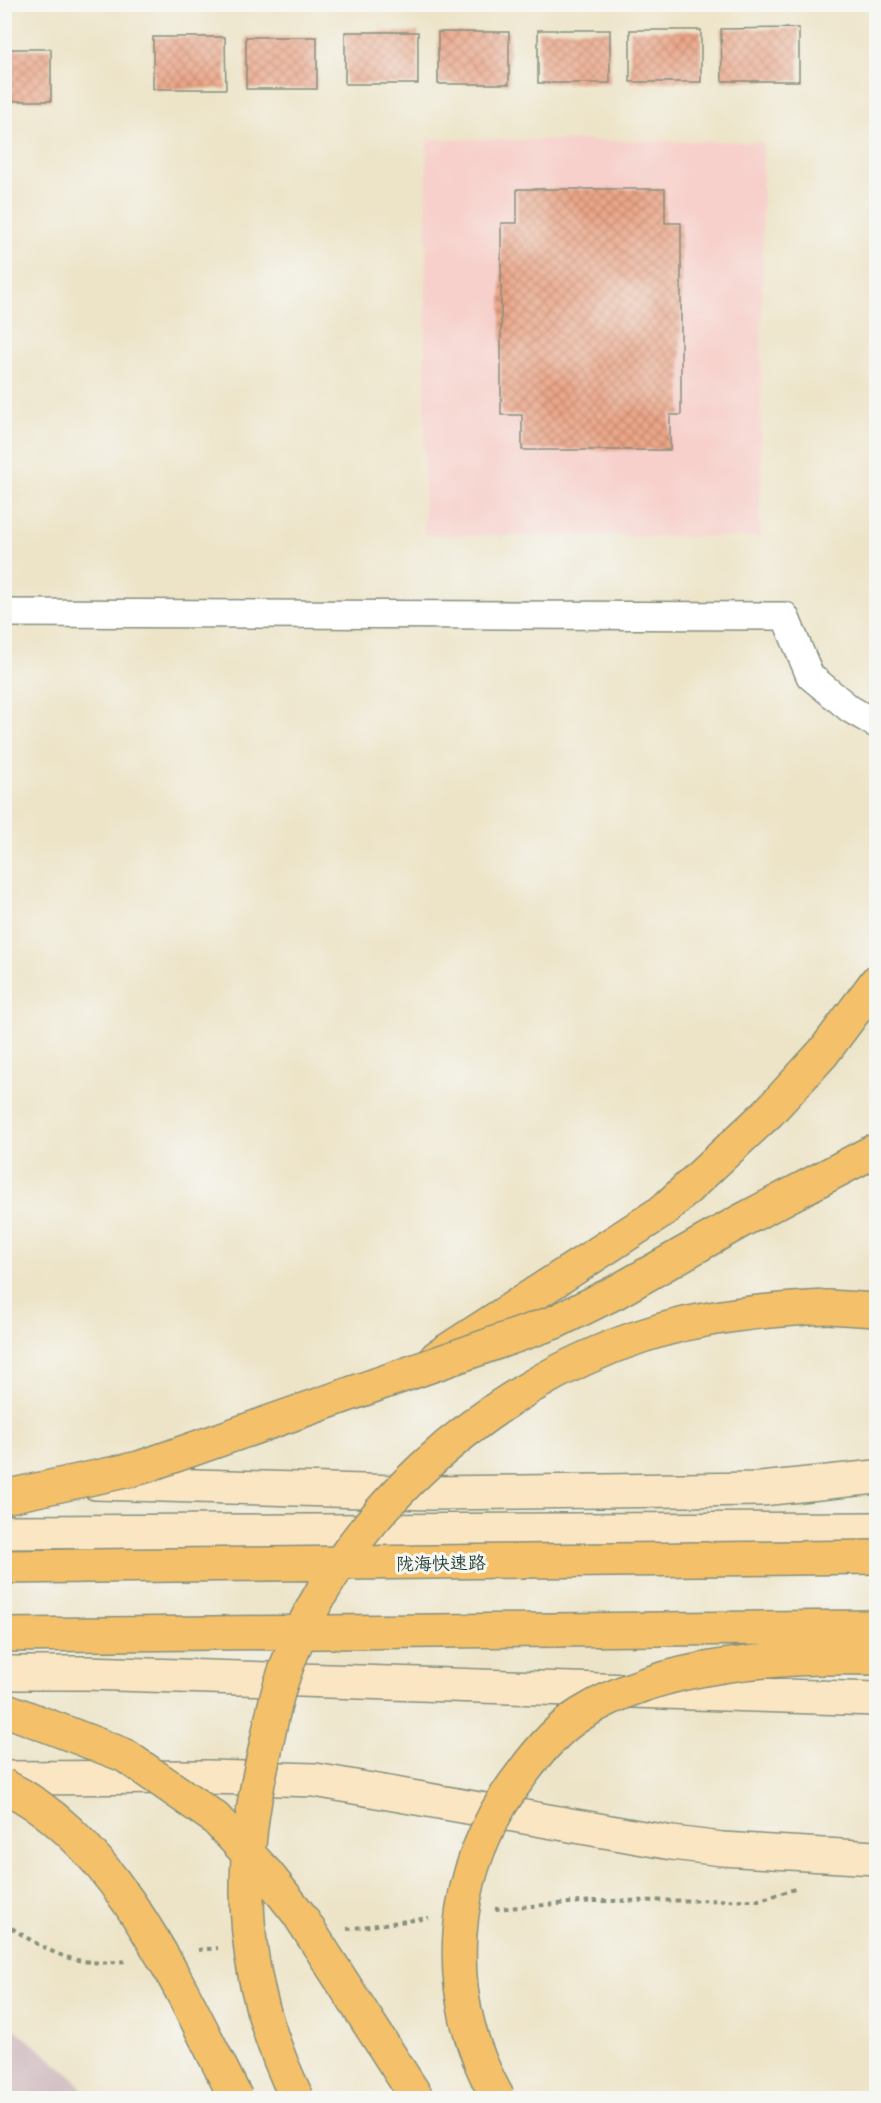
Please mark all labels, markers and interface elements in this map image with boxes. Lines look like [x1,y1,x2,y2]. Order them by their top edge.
street label: 陇海快速路 [396,1551,486,1575]

